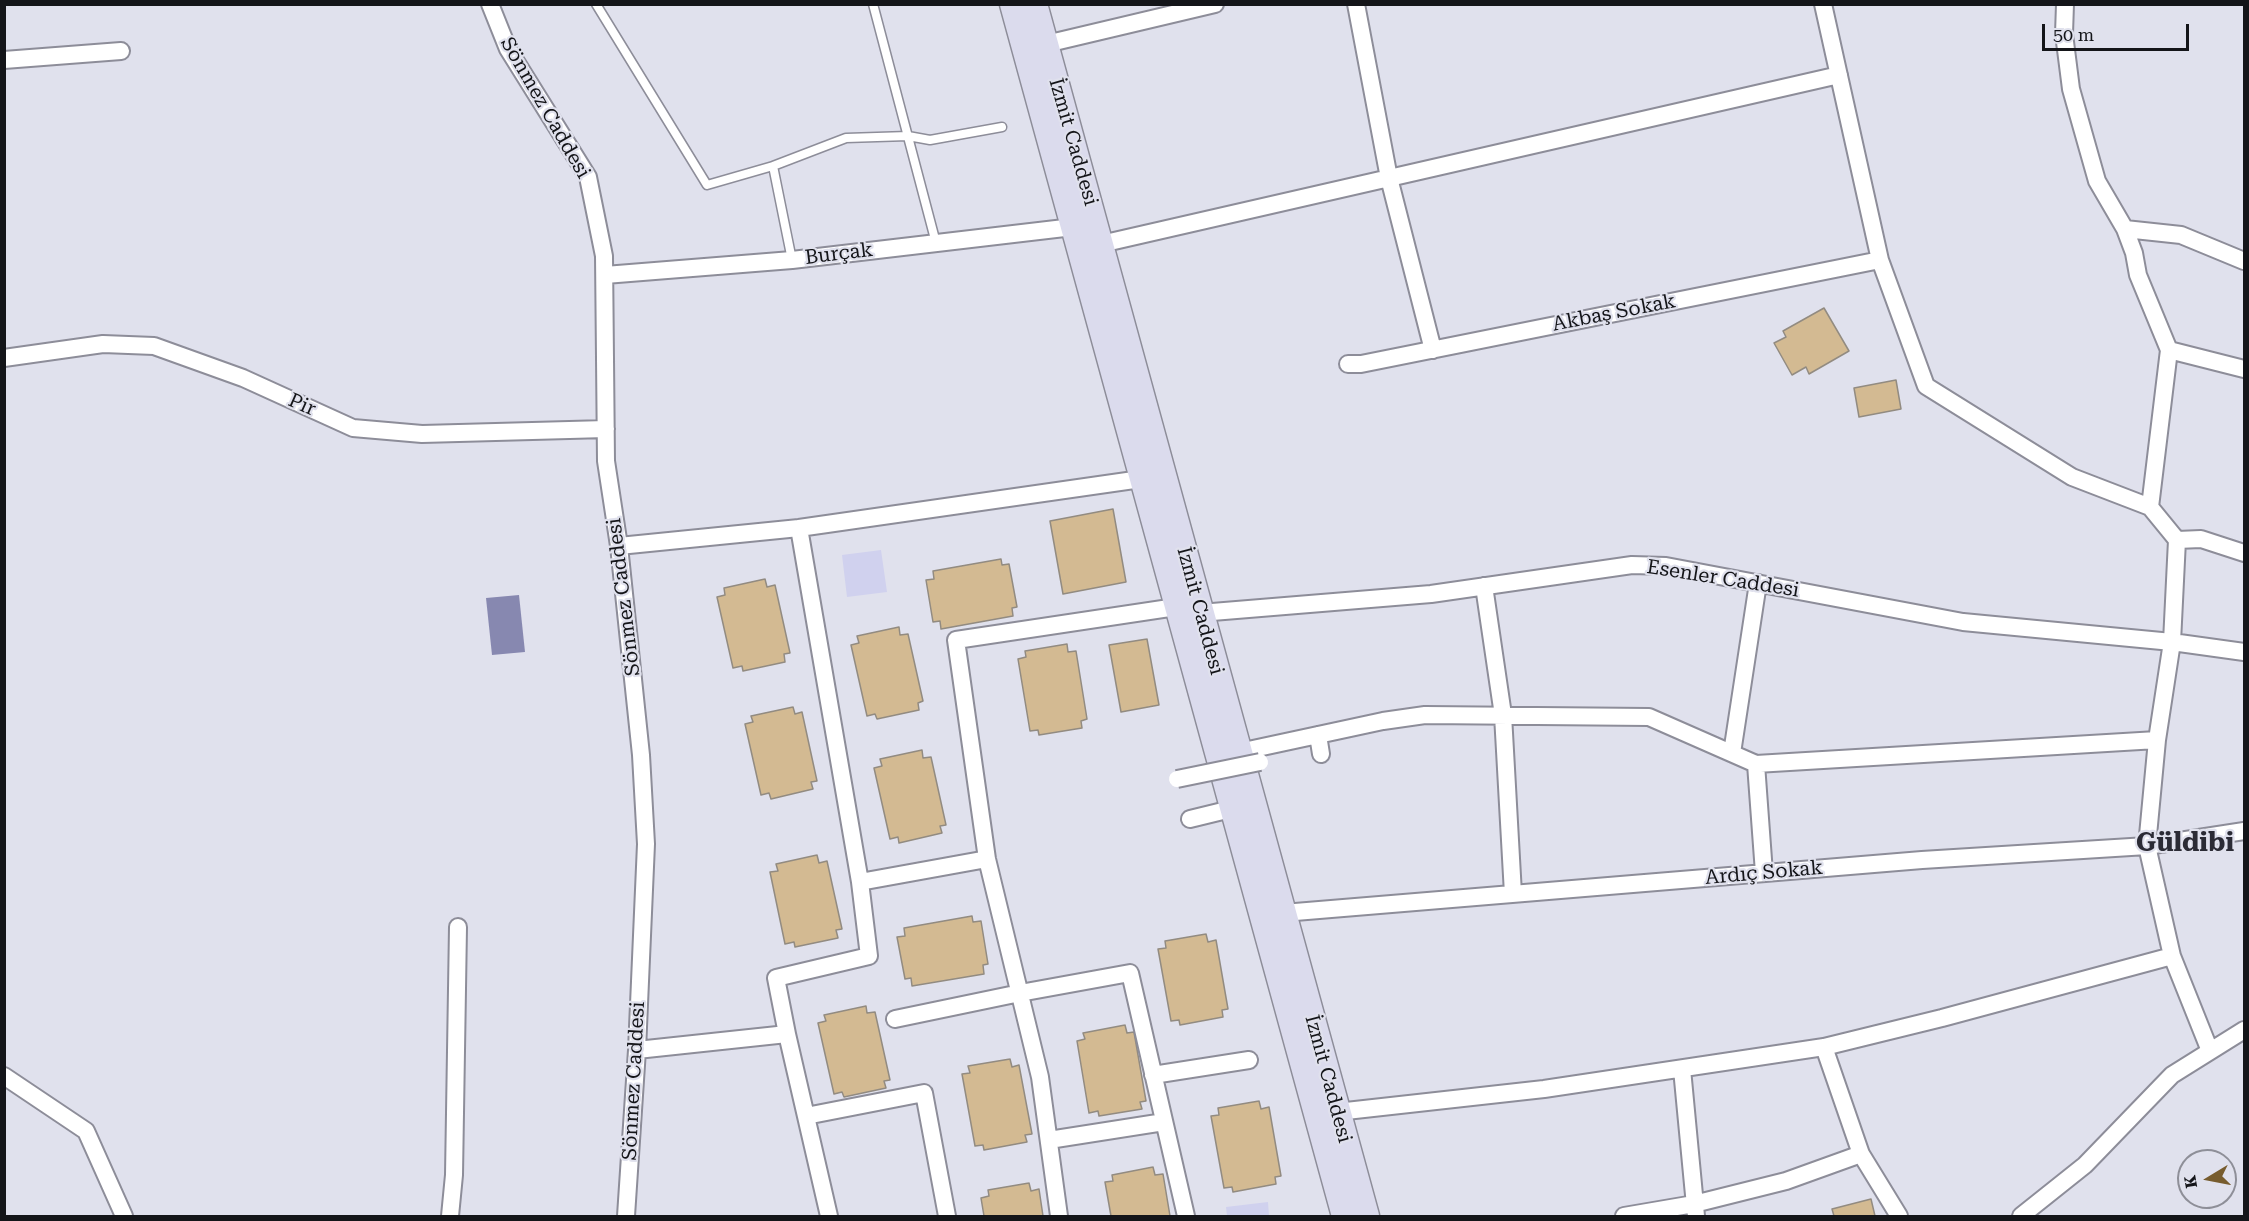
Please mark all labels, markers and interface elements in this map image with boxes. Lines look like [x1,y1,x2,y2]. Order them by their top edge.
scale bar [2045,12,2192,50]
text: 50 m [2053,24,2094,45]
street label: Sönmez Caddesi [495,33,595,183]
street label: İzmit Caddesi [1043,75,1103,209]
street label: Burçak [804,238,874,270]
street label: Akbaş Sokak [1550,289,1678,337]
street label: Pir [285,388,319,422]
street label: Sönmez Caddesi [602,517,646,677]
street label: İzmit Caddesi [1171,544,1229,678]
street label: Esenler Caddesi [1645,555,1801,603]
district label: Güldibi [2136,827,2234,859]
street label: Ardıç Sokak [1704,856,1824,890]
street label: Sönmez Caddesi [618,1001,650,1161]
street label: İzmit Caddesi [1299,1012,1357,1146]
north arrow [2177,1149,2237,1209]
text: K [2180,1174,2201,1190]

